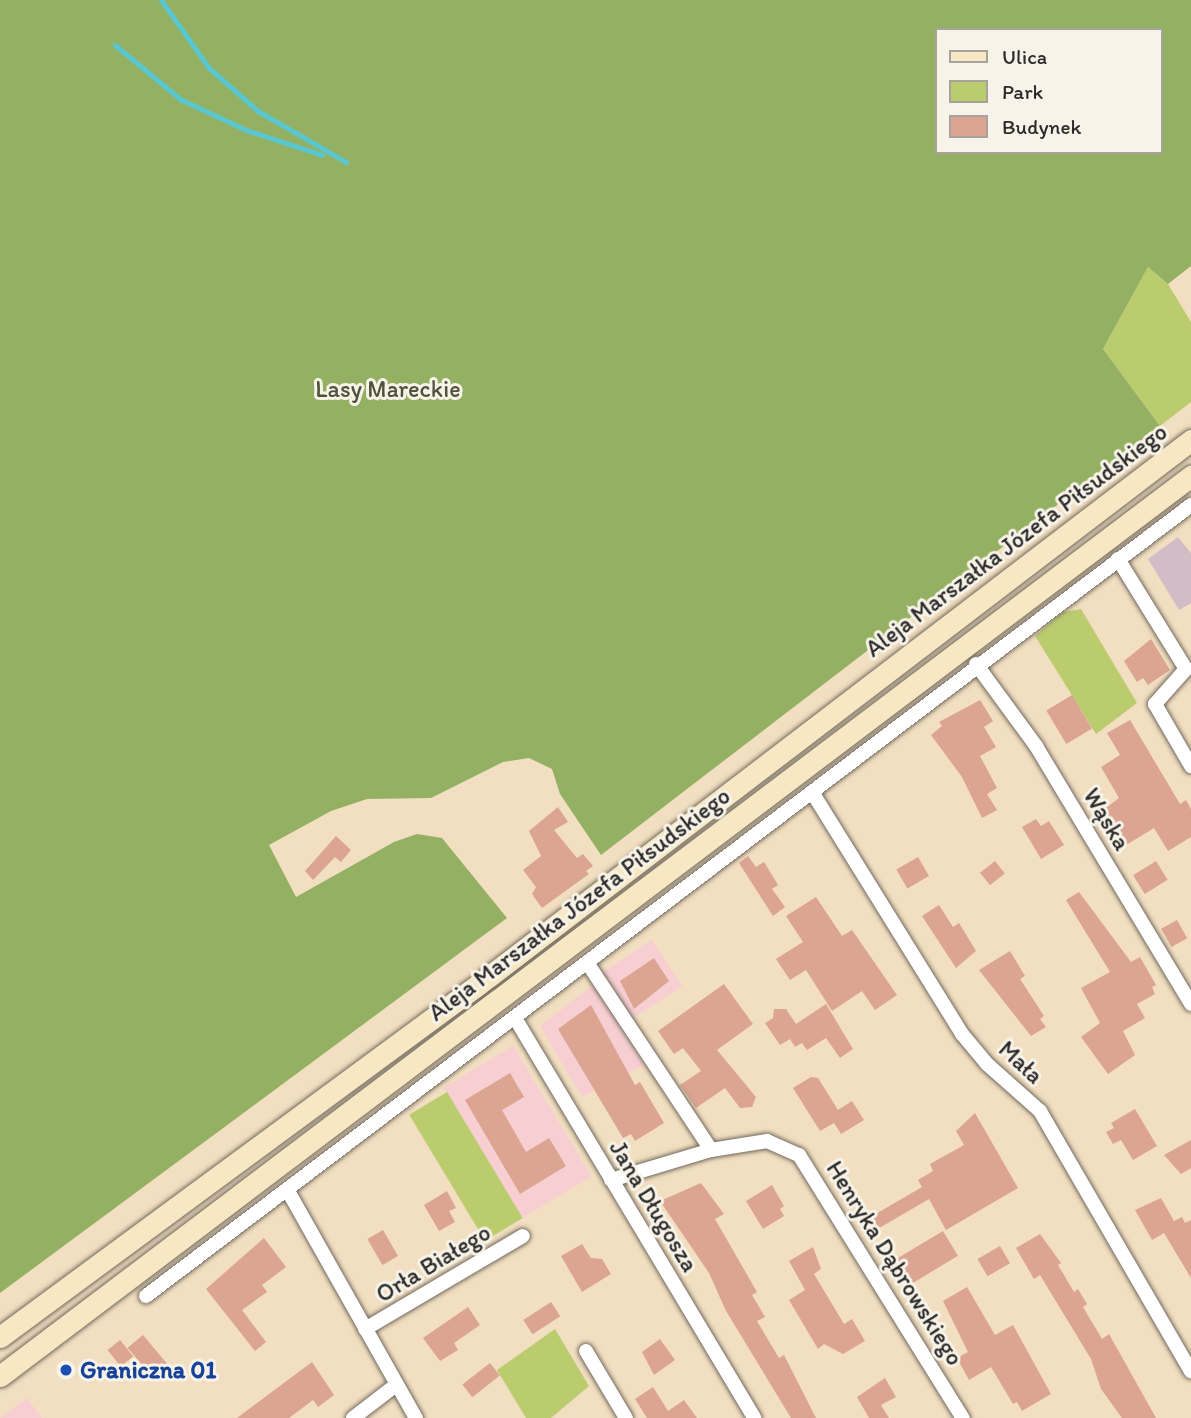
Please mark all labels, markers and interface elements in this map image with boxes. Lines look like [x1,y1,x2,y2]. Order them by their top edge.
legend [936,28,1163,154]
text: Ulica [1002,44,1047,69]
text: Park [1002,79,1043,104]
text: Budynek [1002,114,1081,139]
park label: Lasy Mareckie [315,375,461,403]
street label: Aleja Marszałka Józefa Piłsudskiego [860,417,1172,663]
street label: Aleja Marszałka Józefa Piłsudskiego [423,781,735,1027]
street label: Wąska [1077,783,1137,855]
street label: Mała [993,1034,1049,1090]
street label: Jana Długosza [603,1135,705,1277]
street label: Henryka Dąbrowskiego [820,1156,970,1370]
street label: Orła Białego [371,1218,495,1308]
place label: Graniczna 01 [80,1356,216,1384]
marker: Graniczna 01 [58,1362,74,1378]

